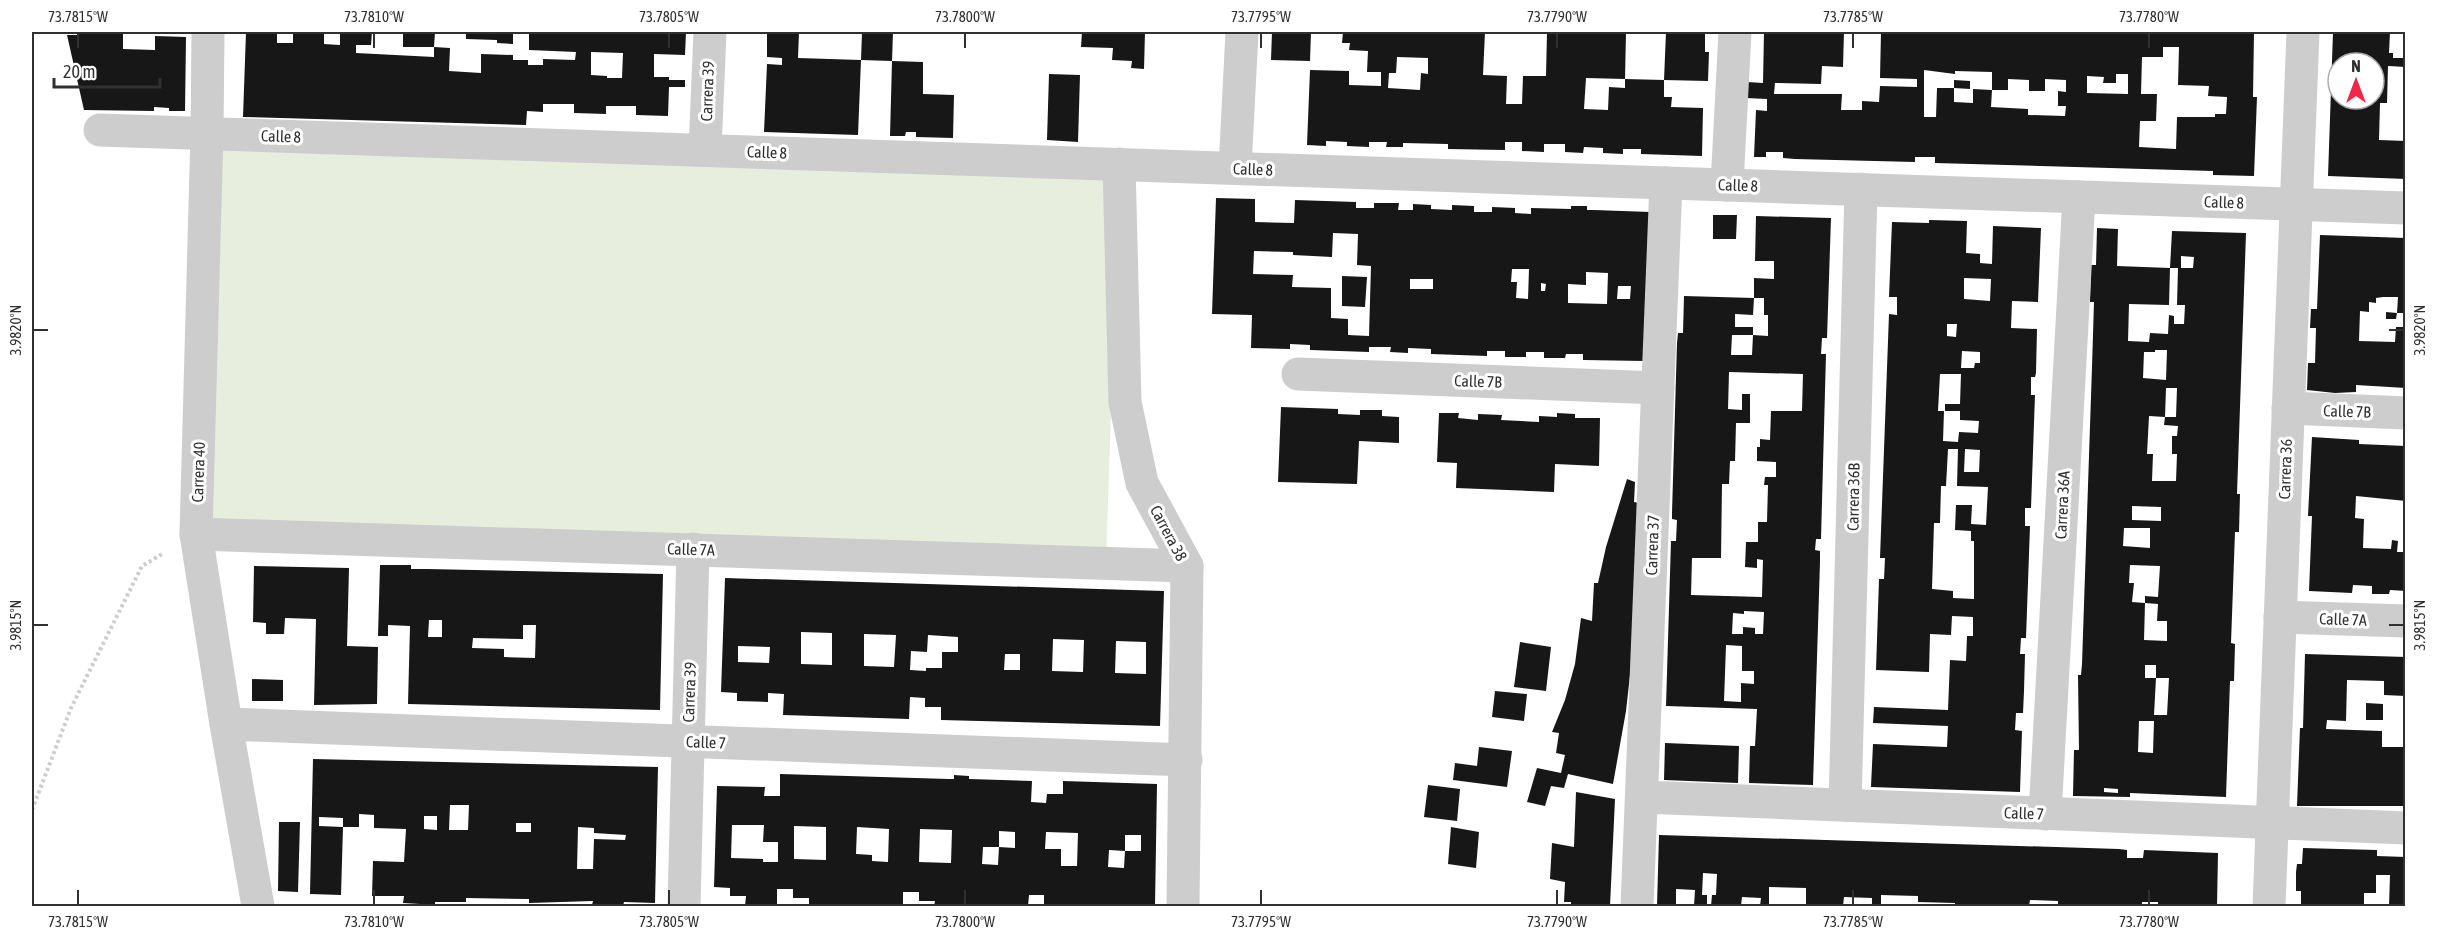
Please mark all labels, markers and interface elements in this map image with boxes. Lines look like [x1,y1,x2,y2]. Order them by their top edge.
text: 73.7815°W [48,8,108,25]
text: 73.7810°W [344,8,404,25]
text: 73.7805°W [639,8,699,25]
text: 73.7800°W [935,8,995,25]
text: 73.7795°W [1231,8,1291,25]
text: 73.7790°W [1527,8,1587,25]
text: 73.7785°W [1823,8,1883,25]
text: 73.7780°W [2119,8,2179,25]
scale bar [54,51,160,89]
north arrow [2326,51,2386,111]
text: N [2351,57,2361,75]
street label: Carrera 39 [697,60,717,122]
text: 20 m [63,61,95,82]
street label: Calle 8 [261,126,301,146]
street label: Calle 8 [747,142,787,162]
street label: Calle 8 [1233,159,1273,179]
street label: Calle 8 [1718,175,1758,195]
street label: Calle 8 [2204,192,2244,212]
text: 3.9820°N [7,305,24,355]
text: 3.9820°N [2411,305,2428,355]
street label: Calle 7B [1454,371,1502,391]
street label: Calle 7B [2323,401,2371,421]
street label: Carrera 36 [2275,438,2295,500]
street label: Carrera 40 [188,441,208,503]
street label: Carrera 36B [1843,462,1863,531]
street label: Carrera 36A [2051,470,2073,540]
street label: Carrera 38 [1147,502,1191,564]
street label: Carrera 37 [1642,514,1662,576]
street label: Calle 7A [667,539,715,559]
text: 3.9815°N [7,600,24,650]
text: 3.9815°N [2411,600,2428,650]
street label: Calle 7A [2319,609,2367,629]
street label: Carrera 39 [679,661,699,723]
street label: Calle 7 [686,732,726,752]
street label: Calle 7 [2004,803,2044,823]
text: 73.7815°W [48,913,108,930]
text: 73.7810°W [344,913,404,930]
text: 73.7805°W [639,913,699,930]
text: 73.7800°W [935,913,995,930]
text: 73.7795°W [1231,913,1291,930]
text: 73.7790°W [1527,913,1587,930]
text: 73.7785°W [1823,913,1883,930]
text: 73.7780°W [2119,913,2179,930]

